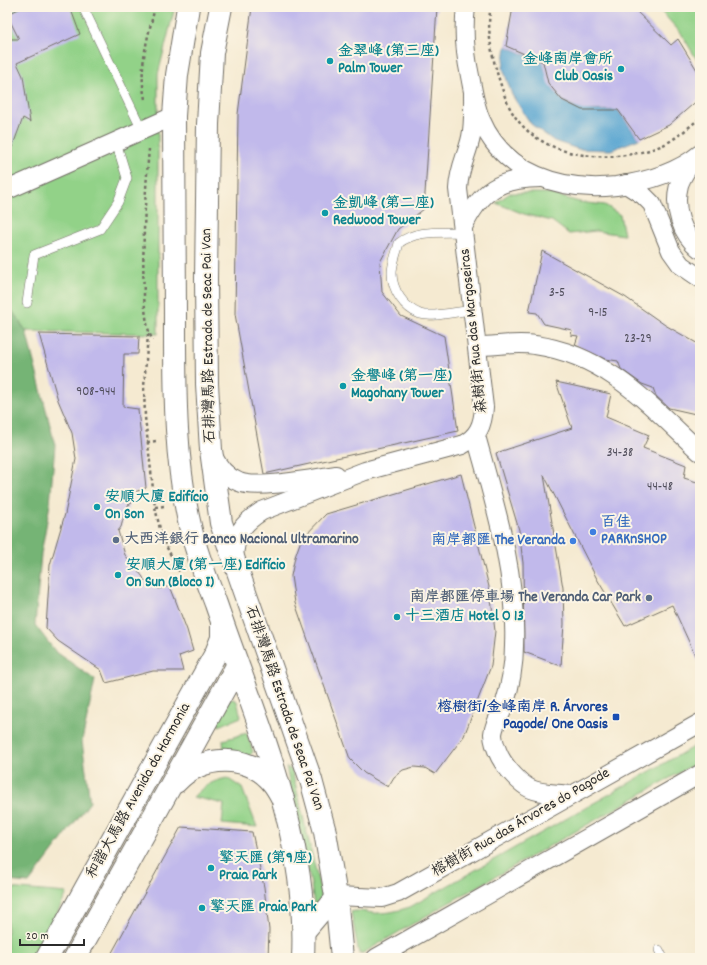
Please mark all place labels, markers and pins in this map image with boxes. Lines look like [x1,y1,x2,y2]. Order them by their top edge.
place label: 金翠峰 (第三座) Palm Tower [338,41,439,80]
place label: 金峰南岸會所 Club Oasis [523,49,613,88]
marker: 金翠峰 (第三座) Palm Tower [325,56,335,66]
marker: 金峰南岸會所 Club Oasis [616,64,626,74]
place label: 金凱峰 (第二座) Redwood Tower [333,193,434,232]
marker: 金凱峰 (第二座) Redwood Tower [320,208,330,218]
place label: 金譽峰 (第一座) Magohany Tower [351,366,452,405]
marker: 金譽峰 (第一座) Magohany Tower [338,381,348,391]
place label: 安順大廈 Edifício On Son [105,487,209,526]
marker: 安順大廈 Edifício On Son [92,502,102,512]
place label: 百佳 PARKnSHOP [601,512,667,551]
marker: 百佳 PARKnSHOP [588,527,598,537]
place label: 大西洋銀行 Banco Nacional Ultramarino [124,529,359,551]
place label: 南岸都匯 The Veranda [431,530,566,552]
marker: 大西洋銀行 Banco Nacional Ultramarino [111,535,121,545]
marker: 南岸都匯 The Veranda [568,536,578,546]
place label: 安順大廈 (第一座) Edifício On Sun (Bloco I) [126,555,286,594]
marker: 安順大廈 (第一座) Edifício On Sun (Bloco I) [113,570,123,580]
place label: 南岸都匯停車場 The Veranda Car Park [410,587,641,609]
marker: 南岸都匯停車場 The Veranda Car Park [644,593,654,603]
place label: 十三酒店 Hotel O 13 [405,606,524,628]
marker: 十三酒店 Hotel O 13 [392,612,402,622]
place label: 榕樹街/金峰南岸 R. Árvores Pagode/ One Oasis [437,697,608,736]
marker: 榕樹街/金峰南岸 R. Árvores Pagode/ One Oasis [611,712,621,722]
place label: 擎天匯 (第9座) Praia Park [219,848,312,887]
marker: 擎天匯 (第9座) Praia Park [206,863,216,873]
place label: 擎天匯 Praia Park [210,897,317,919]
marker: 擎天匯 Praia Park [197,903,207,913]

